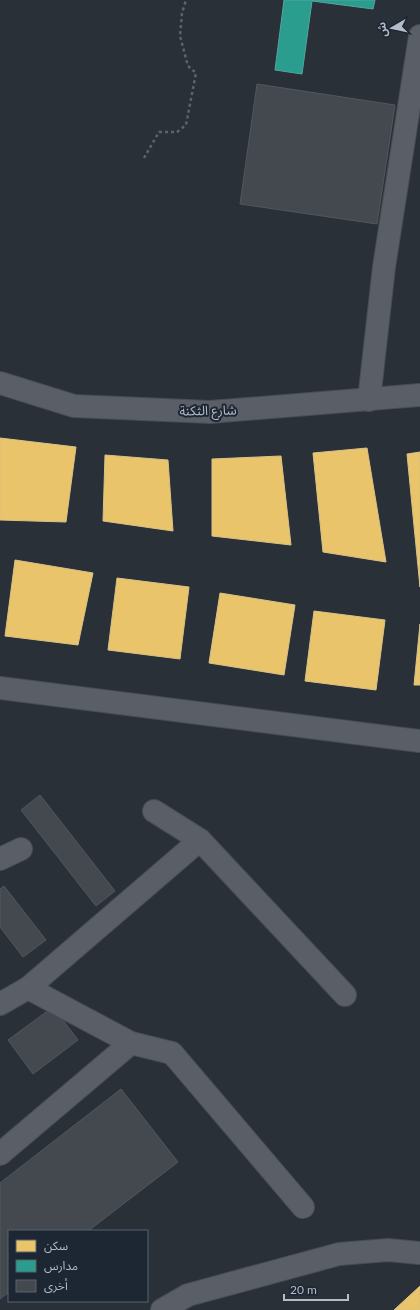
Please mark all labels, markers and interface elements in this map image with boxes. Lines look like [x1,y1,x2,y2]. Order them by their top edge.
north arrow [372,8,412,48]
text: ش [374,21,390,38]
street label: شارع الثكنة [179,402,237,421]
legend [8,1230,148,1302]
text: سكن [44,1238,68,1253]
text: مدارس [44,1258,78,1273]
scale bar [284,1276,348,1302]
text: أخرى [44,1278,68,1293]
text: 20 m [290,1282,317,1297]

